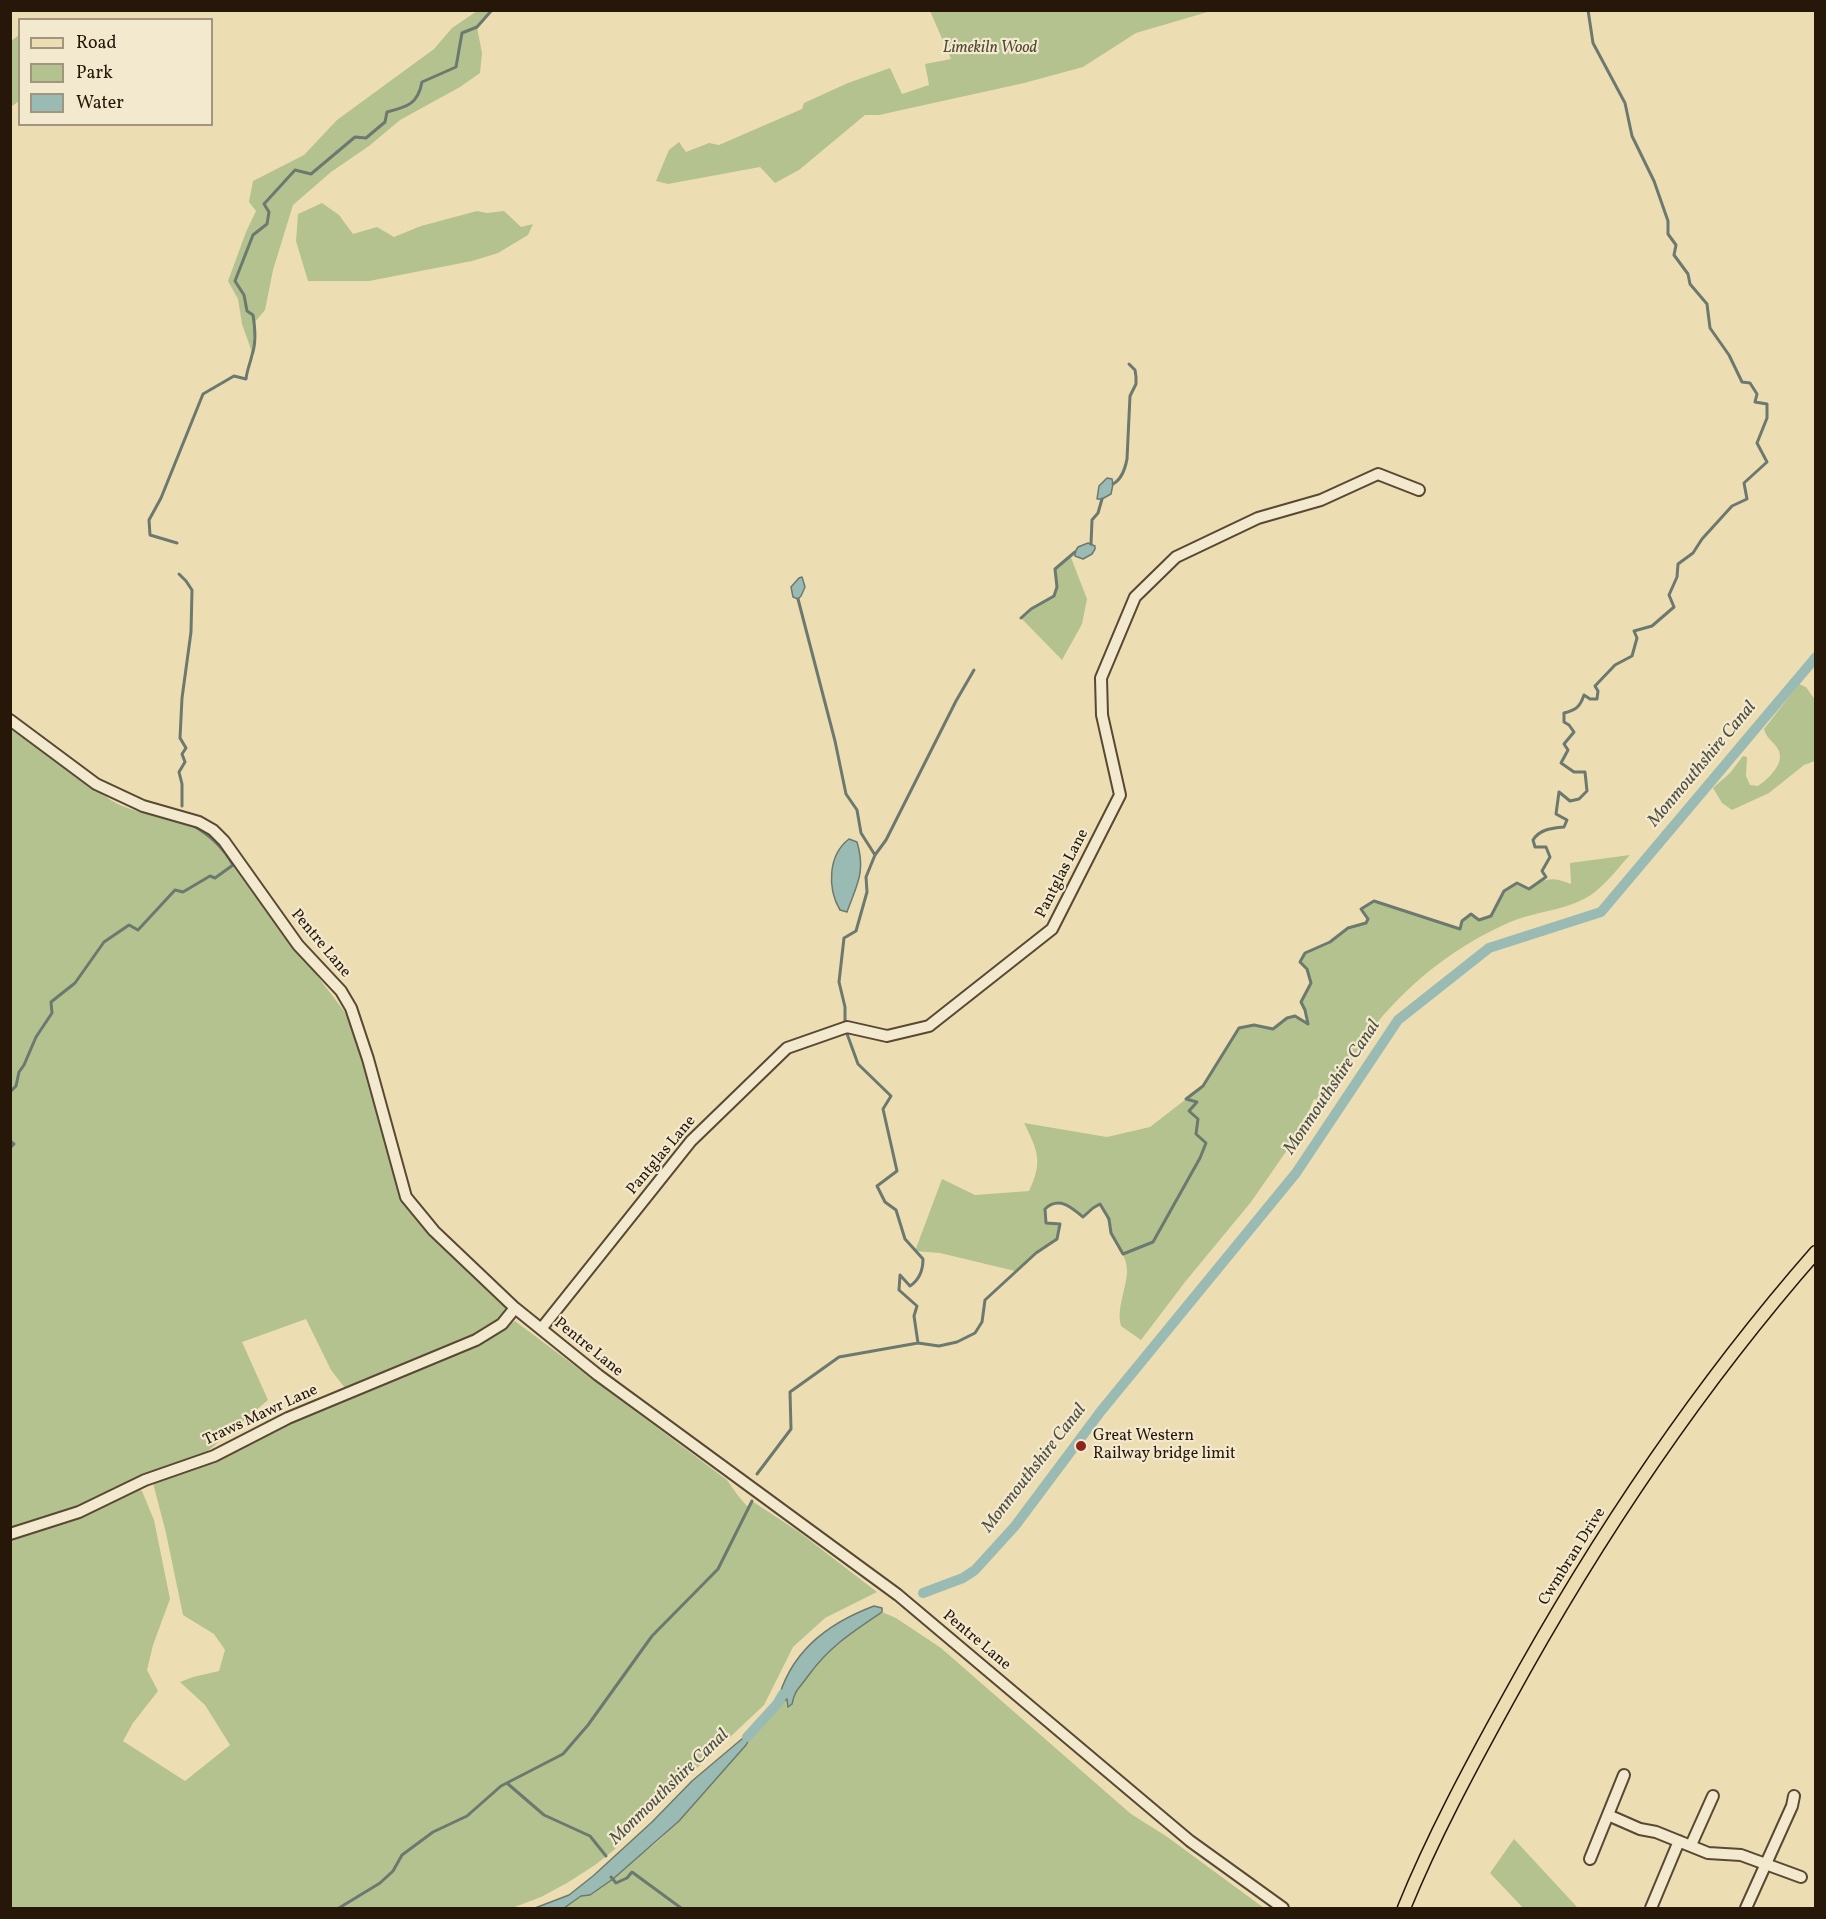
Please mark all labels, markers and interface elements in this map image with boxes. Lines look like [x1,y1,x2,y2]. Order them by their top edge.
legend [18,18,213,126]
text: Road [76,31,117,56]
park label: Limekiln Wood [943,39,1037,59]
text: Park [76,61,113,86]
text: Water [76,91,124,116]
water label: Monmouthshire Canal [1644,698,1762,832]
street label: Pantglas Lane [1032,826,1094,922]
street label: Pentre Lane [286,906,354,982]
water label: Monmouthshire Canal [1280,1017,1386,1159]
street label: Pantglas Lane [623,1112,701,1200]
street label: Pentre Lane [550,1314,626,1382]
street label: Traws Mawr Lane [201,1381,321,1451]
water label: Monmouthshire Canal [978,1400,1092,1538]
place label: Great Western Railway bridge limit [1093,1427,1236,1465]
marker: Great Western Railway bridge limit [1074,1439,1088,1453]
street label: Cwmbran Drive [1535,1505,1611,1609]
street label: Pentre Lane [938,1607,1014,1675]
water label: Monmouthshire Canal [606,1726,734,1850]

